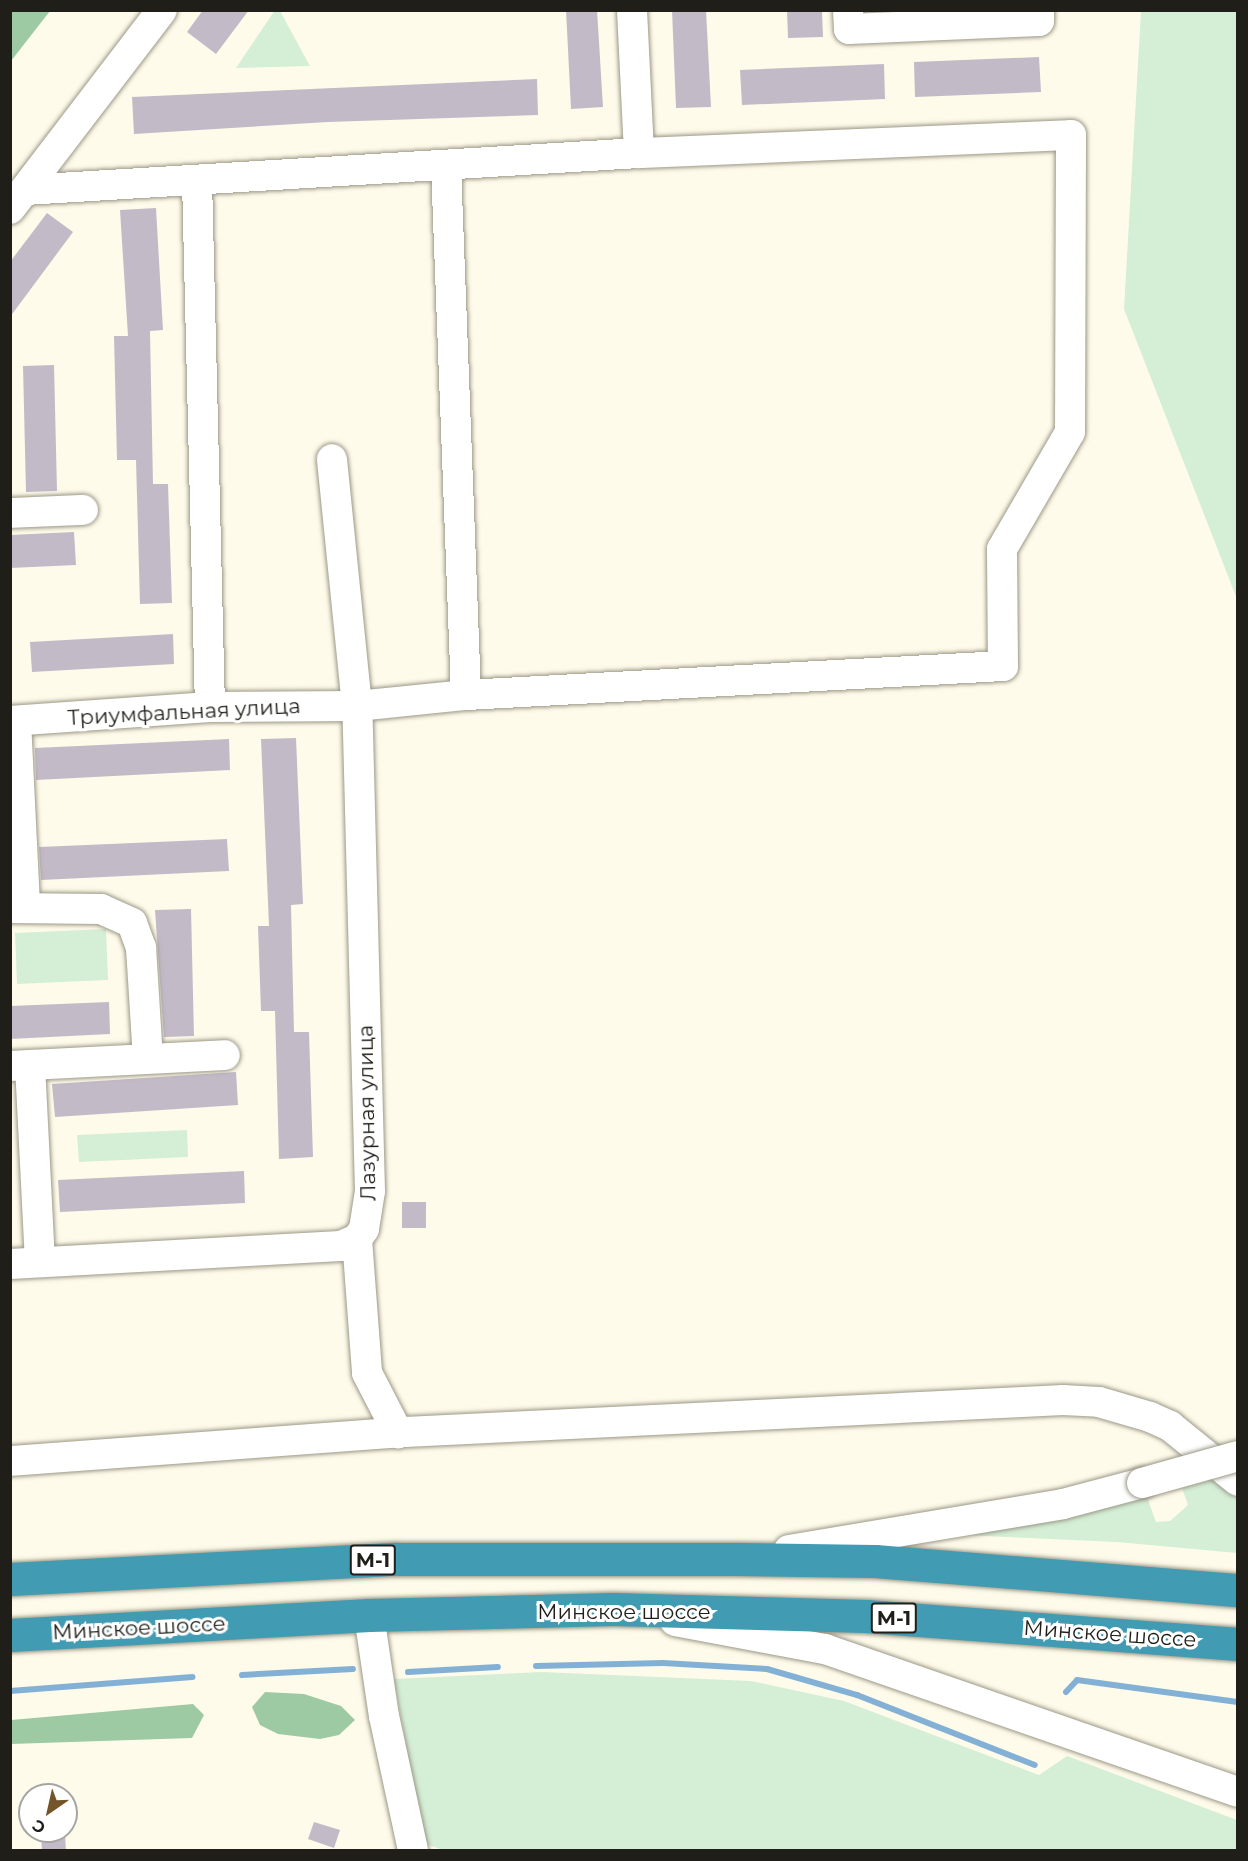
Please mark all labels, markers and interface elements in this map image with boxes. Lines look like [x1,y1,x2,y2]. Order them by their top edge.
street label: Триумфальная улица [67,693,301,731]
street label: Лазурная улица [353,1025,381,1201]
road number: М-1 [349,1543,397,1577]
street label: Минское шоссе [537,1599,711,1625]
road number: М-1 [870,1601,918,1635]
street label: Минское шоссе [52,1611,226,1645]
street label: Минское шоссе [1023,1615,1197,1653]
north arrow [18,1783,78,1843]
text: С [29,1816,49,1838]

